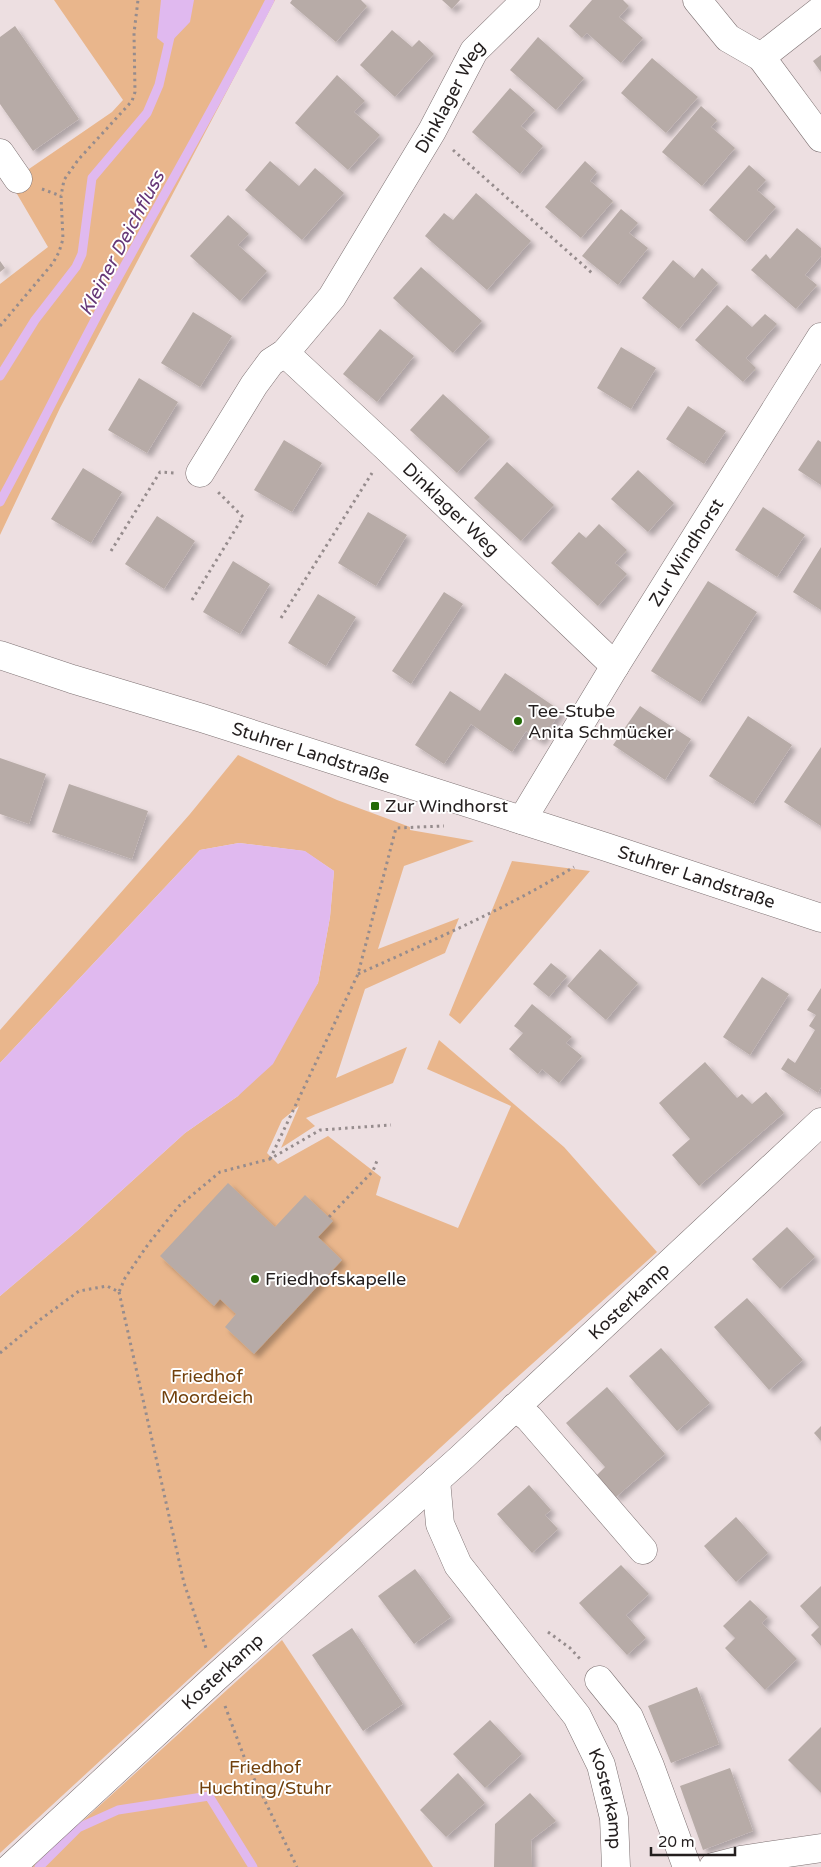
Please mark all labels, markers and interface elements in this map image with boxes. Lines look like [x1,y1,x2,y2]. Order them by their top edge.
street label: Dinklager Weg [410,36,489,157]
water label: Kleiner Deichfluss [75,166,170,319]
street label: Dinklager Weg [398,458,504,560]
street label: Zur Windhorst [644,494,728,610]
place label: Tee-Stube Anita Schmücker [528,700,674,743]
marker: Tee-Stube Anita Schmücker [512,715,524,727]
street label: Stuhrer Landstraße [229,717,393,788]
place label: Zur Windhorst [385,795,508,817]
marker: Zur Windhorst [369,800,381,812]
street label: Stuhrer Landstraße [615,841,778,913]
street label: Kosterkamp [584,1258,674,1344]
place label: Friedhofskapelle [265,1268,406,1290]
marker: Friedhofskapelle [249,1273,261,1285]
park label: Friedhof Moordeich [161,1365,253,1408]
street label: Kosterkamp [177,1629,268,1714]
street label: Kosterkamp [583,1745,626,1850]
park label: Friedhof Huchting/Stuhr [199,1756,331,1799]
scale bar [651,1824,735,1856]
text: 20 m [658,1833,695,1851]

